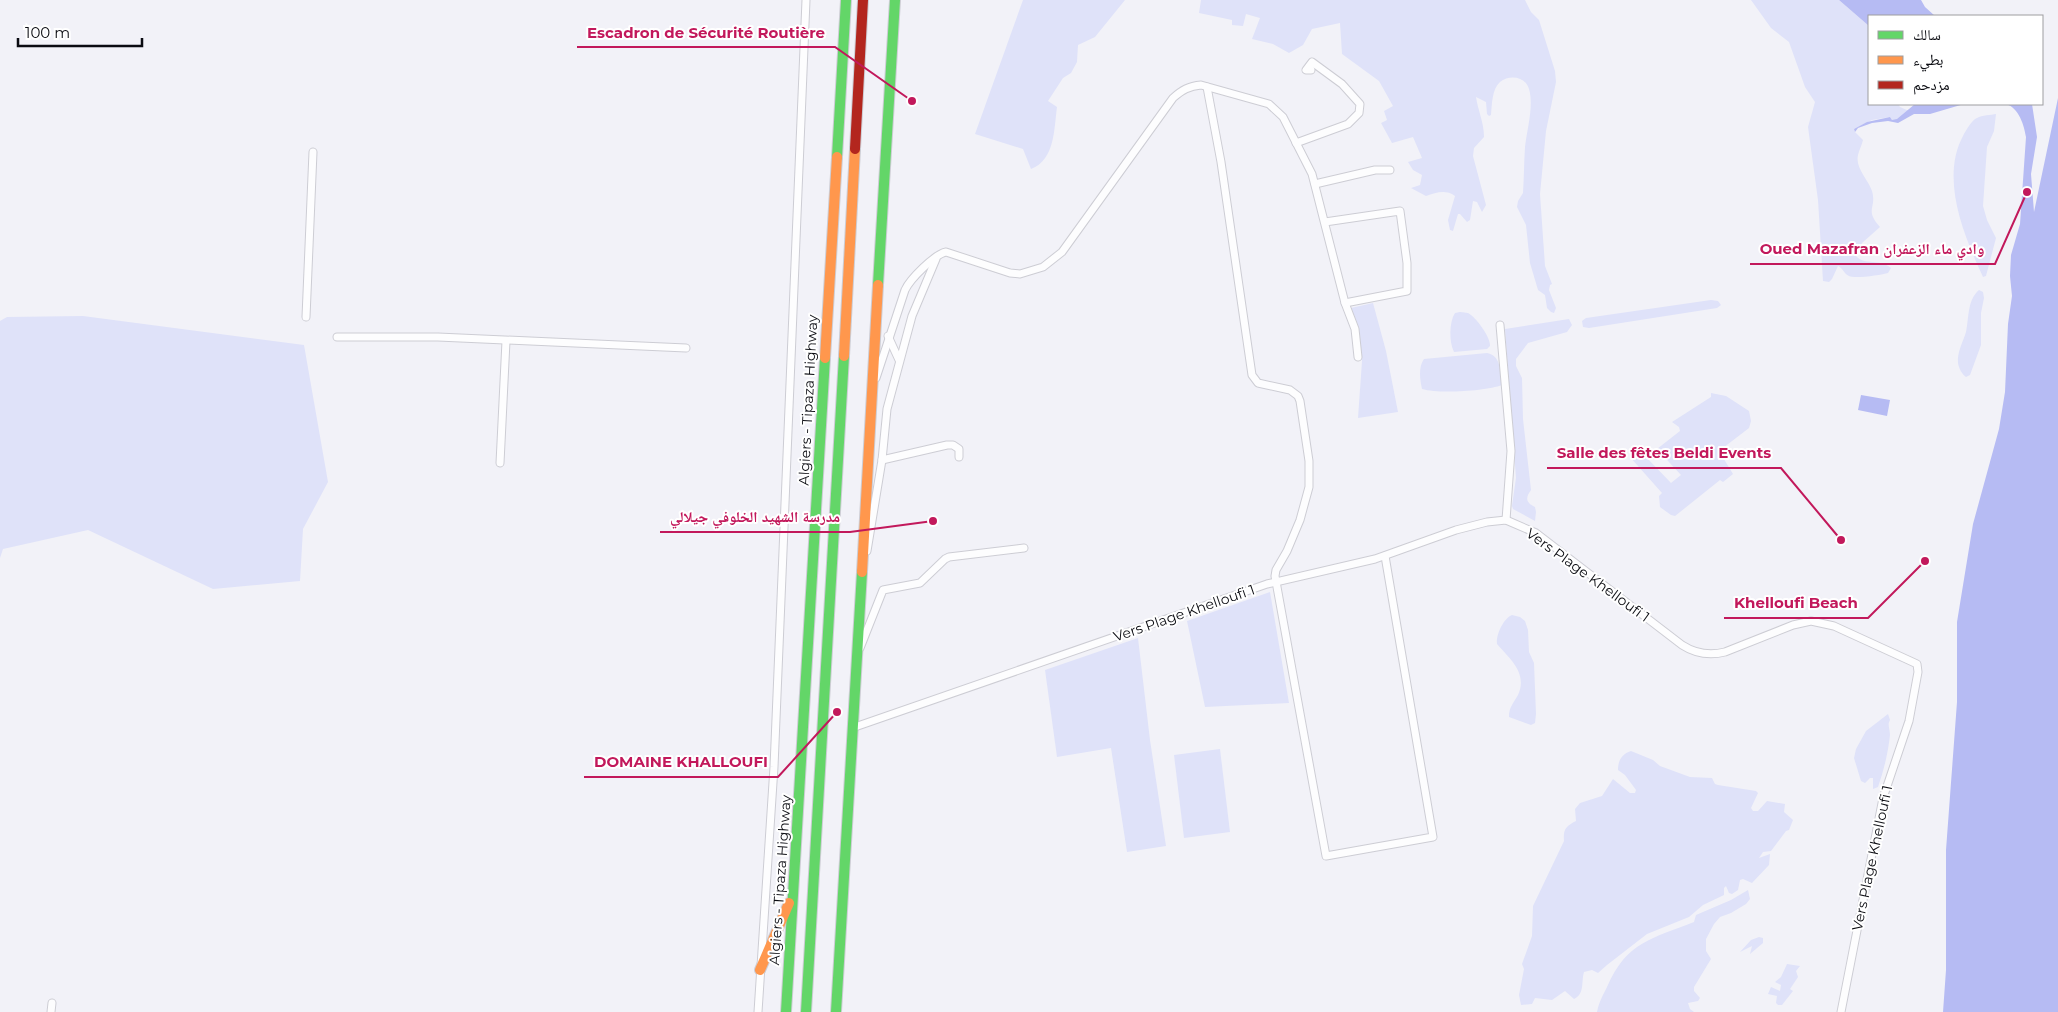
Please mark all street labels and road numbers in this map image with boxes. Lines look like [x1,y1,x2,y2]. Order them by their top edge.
street label: Algiers - Tipaza Highway [795,314,821,486]
street label: Vers Plage Khelloufi 1 [1523,524,1653,626]
street label: Vers Plage Khelloufi 1 [1111,580,1257,646]
street label: Vers Plage Khelloufi 1 [1848,784,1896,932]
street label: Algiers - Tipaza Highway [765,794,795,966]

